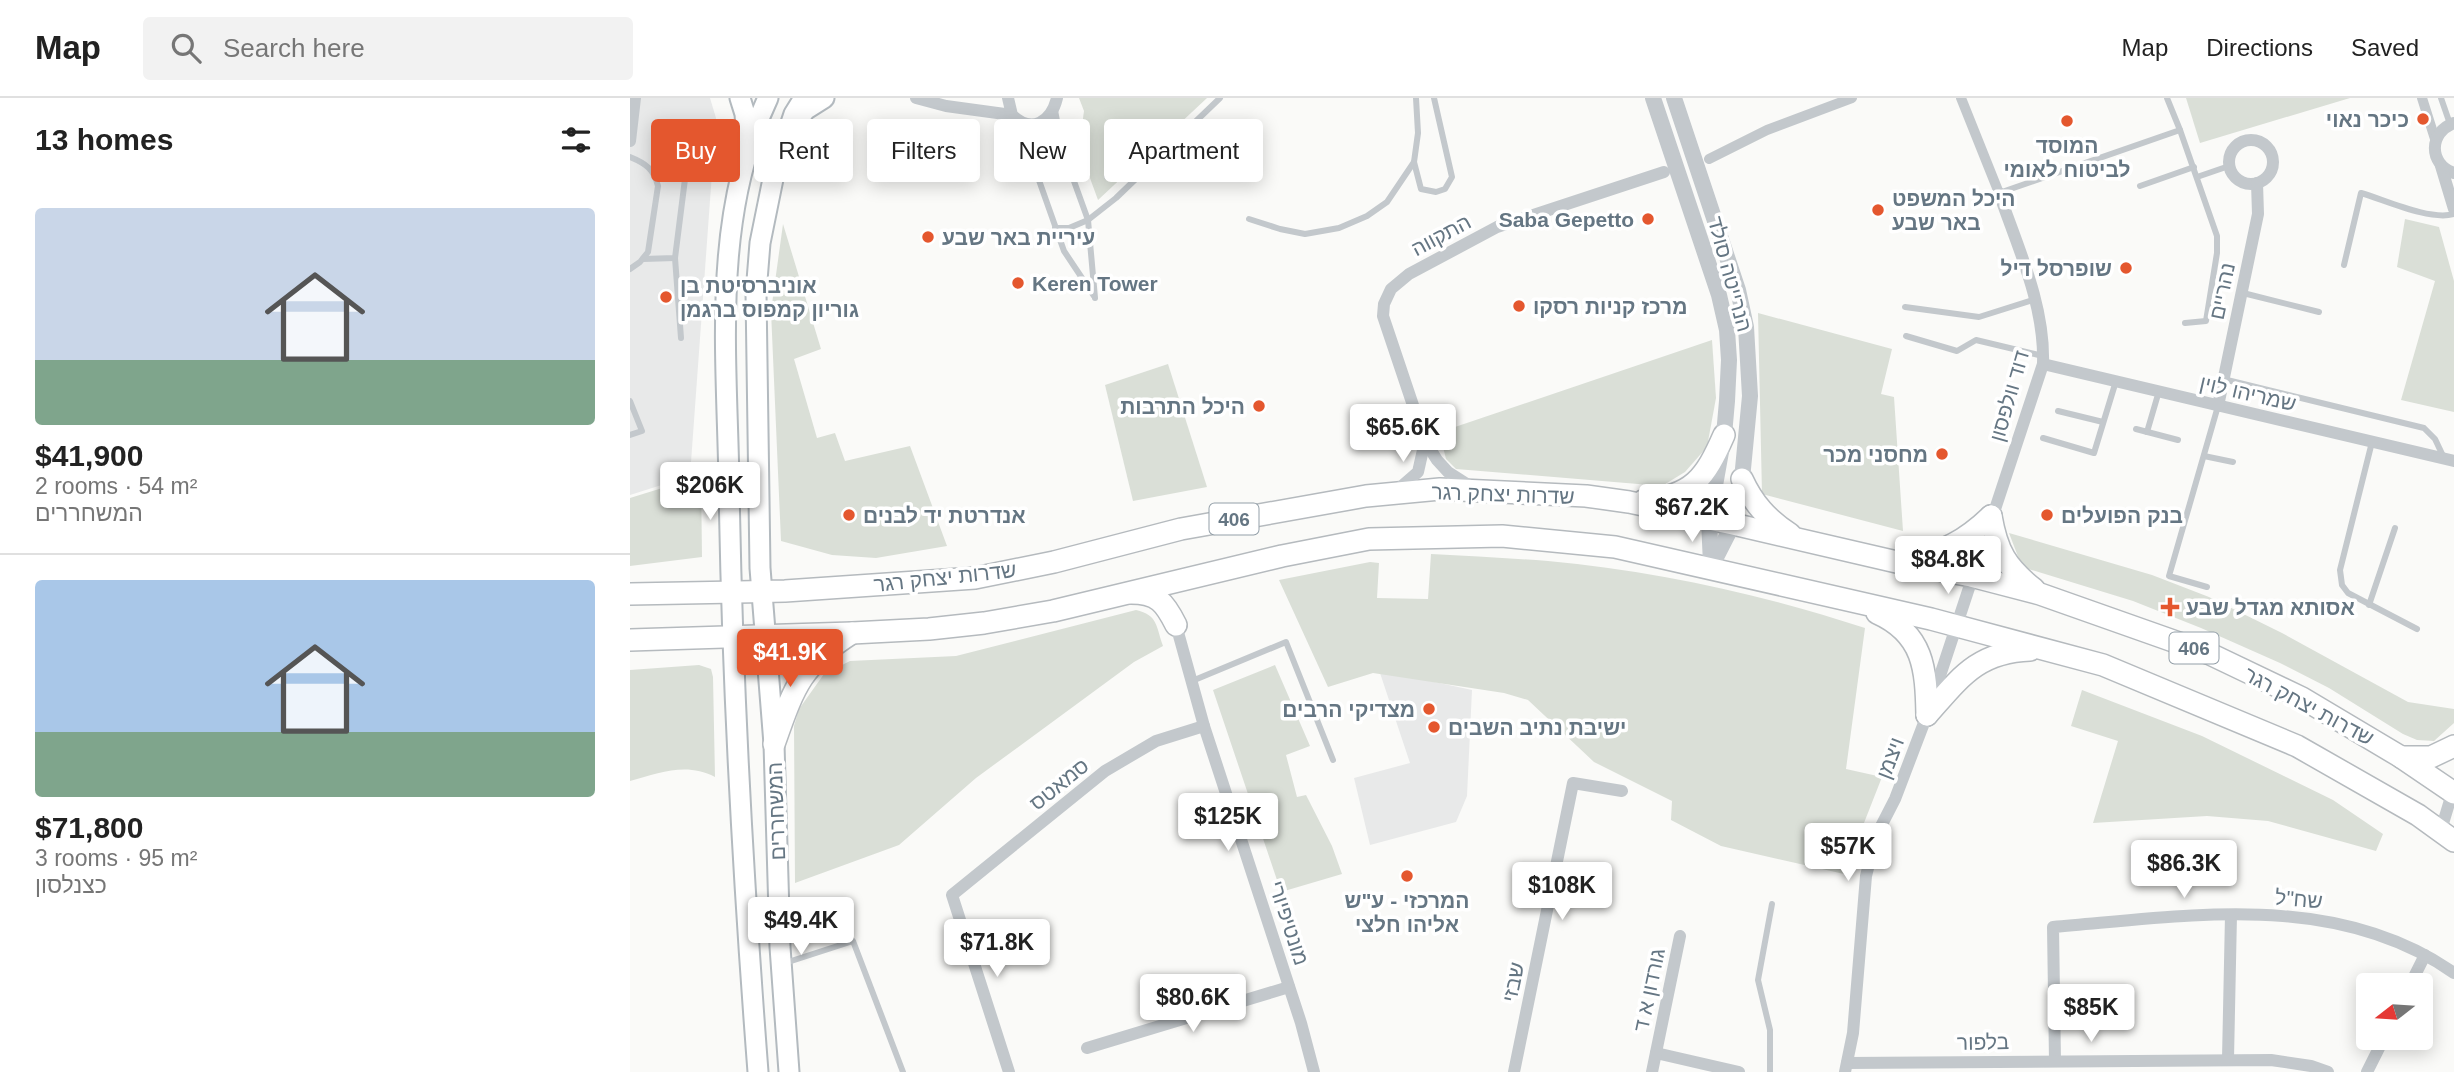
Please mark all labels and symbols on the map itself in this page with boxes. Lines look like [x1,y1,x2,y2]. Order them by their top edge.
place label: כיכר נאוי [2326,108,2409,131]
marker: כיכר נאוי [2415,111,2431,127]
marker: המוסד לביטוח לאומי [2059,113,2075,129]
place label: המוסד לביטוח לאומי [2004,134,2130,181]
place label: היכל המשפט באר שבע [1892,187,2015,234]
marker: היכל המשפט באר שבע [1870,202,1886,218]
place label: Saba Gepetto [1499,208,1634,231]
street label: התקווה [1407,210,1475,260]
marker: Saba Gepetto [1640,211,1656,227]
street label: הנרייטה סולד [1704,214,1756,334]
place label: עיריית באר שבע [942,226,1095,249]
marker: עיריית באר שבע [920,229,936,245]
place label: שופרסל דיל [2001,257,2112,280]
marker: שופרסל דיל [2118,260,2134,276]
street label: נהריים [2205,261,2239,321]
place label: Keren Tower [1032,272,1158,295]
place label: אוניברסיטת בן גוריון קמפוס ברגמן [680,274,859,321]
marker: Keren Tower [1010,275,1026,291]
marker: אוניברסיטת בן גוריון קמפוס ברגמן [658,289,674,305]
place label: מרכז קניות רסקו [1533,295,1687,318]
marker: מרכז קניות רסקו [1511,298,1527,314]
street label: דוד וולפסון [1985,347,2033,444]
street label: שמריהו לוין [2198,371,2298,415]
place label: היכל התרבות [1120,395,1245,418]
marker: היכל התרבות [1251,398,1267,414]
pin: $65.6K [1346,404,1460,464]
place label: מחסני מכר [1823,443,1928,466]
marker: מחסני מכר [1934,446,1950,462]
pin: $206K [661,462,759,522]
street label: שדרות יצחק רגר [1431,480,1575,508]
pin: $67.2K [1635,484,1749,544]
place label: אנדרטת יד לבנים [863,504,1026,527]
road number: 406 [1210,504,1258,534]
place label: בנק הפועלים [2061,504,2183,527]
marker: אנדרטת יד לבנים [841,507,857,523]
marker: בנק הפועלים [2039,507,2055,523]
pin: $84.8K [1891,536,2005,596]
street label: שדרות יצחק רגר [873,558,1017,596]
place label: אסותא מגדל שבע [2186,596,2355,619]
marker: אסותא מגדל שבע [2160,597,2180,617]
pin: $41.9K [733,630,847,689]
road number: 406 [2170,632,2218,664]
street label: שדרות יצחק רגר [2240,662,2378,750]
place label: מצדיקי הרבים [1282,698,1415,721]
marker: מצדיקי הרבים [1421,701,1437,717]
place label: ישיבת נתיב השבים [1448,716,1626,739]
marker: ישיבת נתיב השבים [1426,719,1442,735]
street label: ויצמן [1872,734,1908,782]
street label: סמאטס [1025,753,1093,815]
street label: המשחררים [763,761,789,861]
pin: $125K [1179,794,1277,853]
pin: $57K [1807,824,1889,883]
pin: $86.3K [2127,840,2241,900]
pin: $108K [1513,862,1611,922]
marker: המרכזי - ע"ש אליהו חלצי [1399,868,1415,884]
street label: מונטיפיורי [1265,878,1313,968]
street label: שח"ל [2274,885,2324,913]
place label: המרכזי - ע"ש אליהו חלצי [1344,889,1470,936]
pin: $49.4K [744,898,858,957]
pin: $71.8K [940,920,1054,979]
street label: גורדון א ד [1629,946,1669,1034]
street label: שבזי [1498,960,1528,1004]
north arrow [2356,973,2432,1050]
pin: $80.6K [1136,974,1250,1034]
pin: $85K [2050,984,2132,1044]
street label: בלפור [1957,1030,2009,1054]

